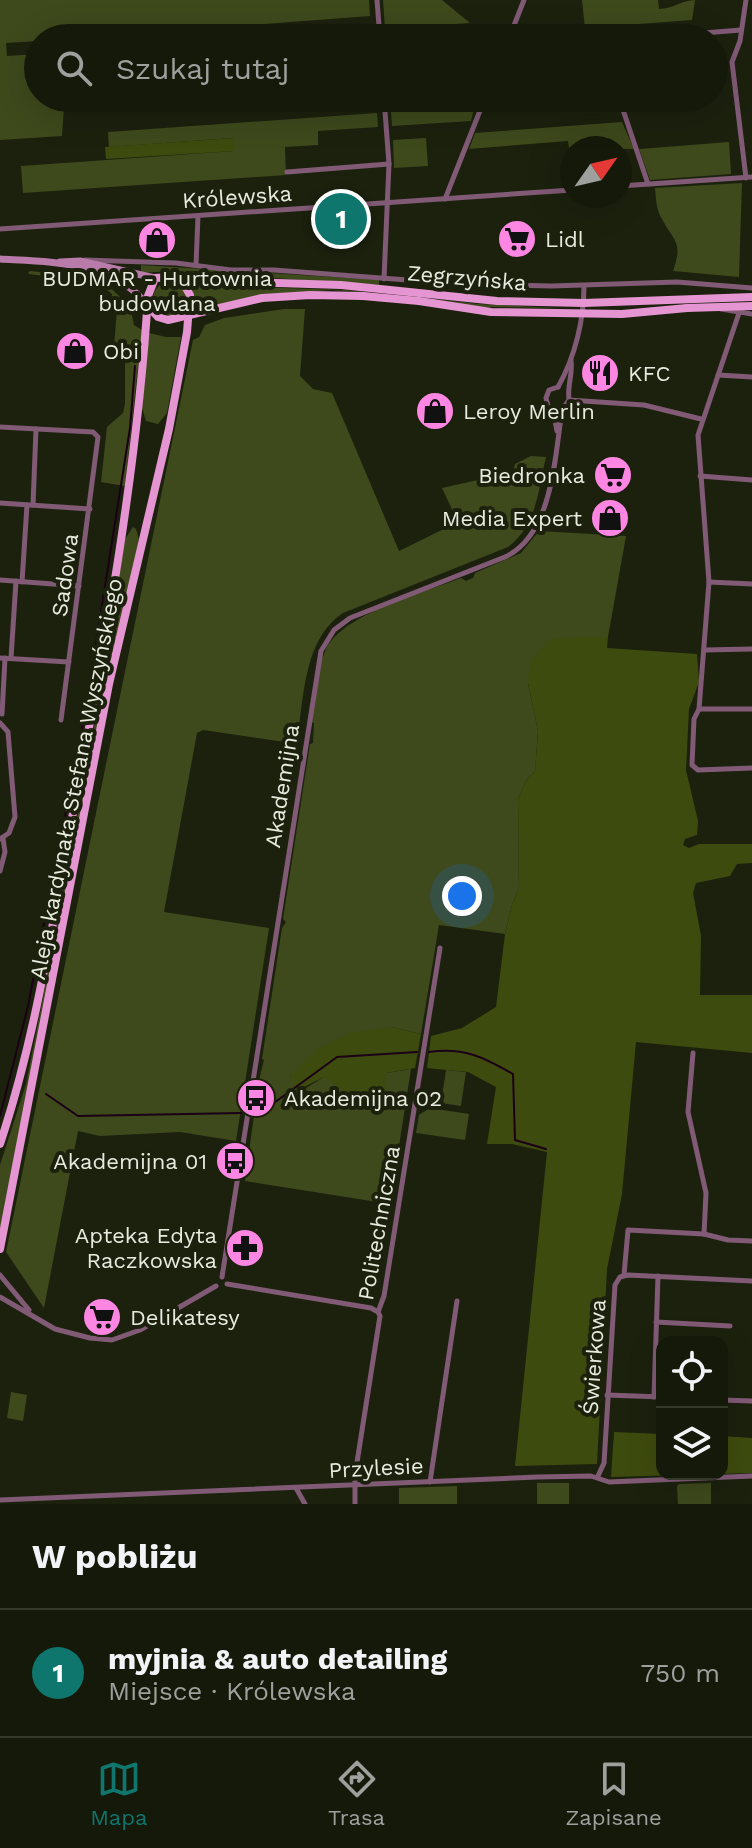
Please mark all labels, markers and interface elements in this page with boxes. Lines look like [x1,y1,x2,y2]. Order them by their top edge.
search box [24,24,728,112]
icon: search [52,46,96,90]
text: Szukaj tutaj [116,51,290,86]
north arrow [560,136,632,208]
street label: Królewska [181,181,293,213]
pin: 1 [315,189,367,249]
supermarket icon: Lidl [496,218,538,260]
shop icon: BUDMAR - Hurtownia budowlana [136,219,178,261]
place label: Lidl [545,227,585,252]
street label: Zegrzyńska [406,260,528,296]
place label: BUDMAR - Hurtownia budowlana [42,266,272,316]
shop icon: Obi [54,330,96,372]
place label: Obi [103,339,139,364]
restaurant icon: KFC [579,352,621,394]
place label: KFC [628,361,671,386]
shop icon: Leroy Merlin [414,390,456,432]
place label: Leroy Merlin [463,399,595,424]
supermarket icon: Biedronka [592,454,634,496]
place label: Biedronka [478,463,585,488]
shop icon: Media Expert [589,497,631,539]
place label: Media Expert [442,506,582,531]
street label: Sadowa [47,532,83,618]
street label: Aleja kardynała Stefana Wyszyńskiego [25,576,127,982]
street label: Akademijna [260,723,304,849]
your location [442,876,482,916]
bus stop icon: Akademijna 02 [235,1077,277,1119]
place label: Akademijna 02 [284,1086,442,1111]
bus stop icon: Akademijna 01 [214,1140,256,1182]
street label: Politechniczna [353,1144,405,1302]
place label: Akademijna 01 [53,1149,207,1174]
place label: Apteka Edyta Raczkowska [75,1223,217,1273]
pharmacy icon: Apteka Edyta Raczkowska [224,1227,266,1269]
supermarket icon: Delikatesy [81,1296,123,1338]
street label: Świerkowa [578,1298,610,1416]
place label: Delikatesy [130,1305,240,1330]
map controls [656,1336,728,1480]
button: locate [656,1336,728,1408]
button: layers [656,1408,728,1480]
street label: Przylesie [328,1453,424,1483]
text: W pobliżu [32,1536,198,1576]
text: myjnia & auto detailing [108,1641,447,1676]
text: 1 [52,1658,64,1688]
text: 750 m [640,1658,720,1688]
text: Miejsce · Królewska [108,1676,356,1706]
tab: Mapa [90,1757,148,1830]
tab: Trasa [328,1757,385,1830]
tab: Zapisane [565,1757,662,1830]

